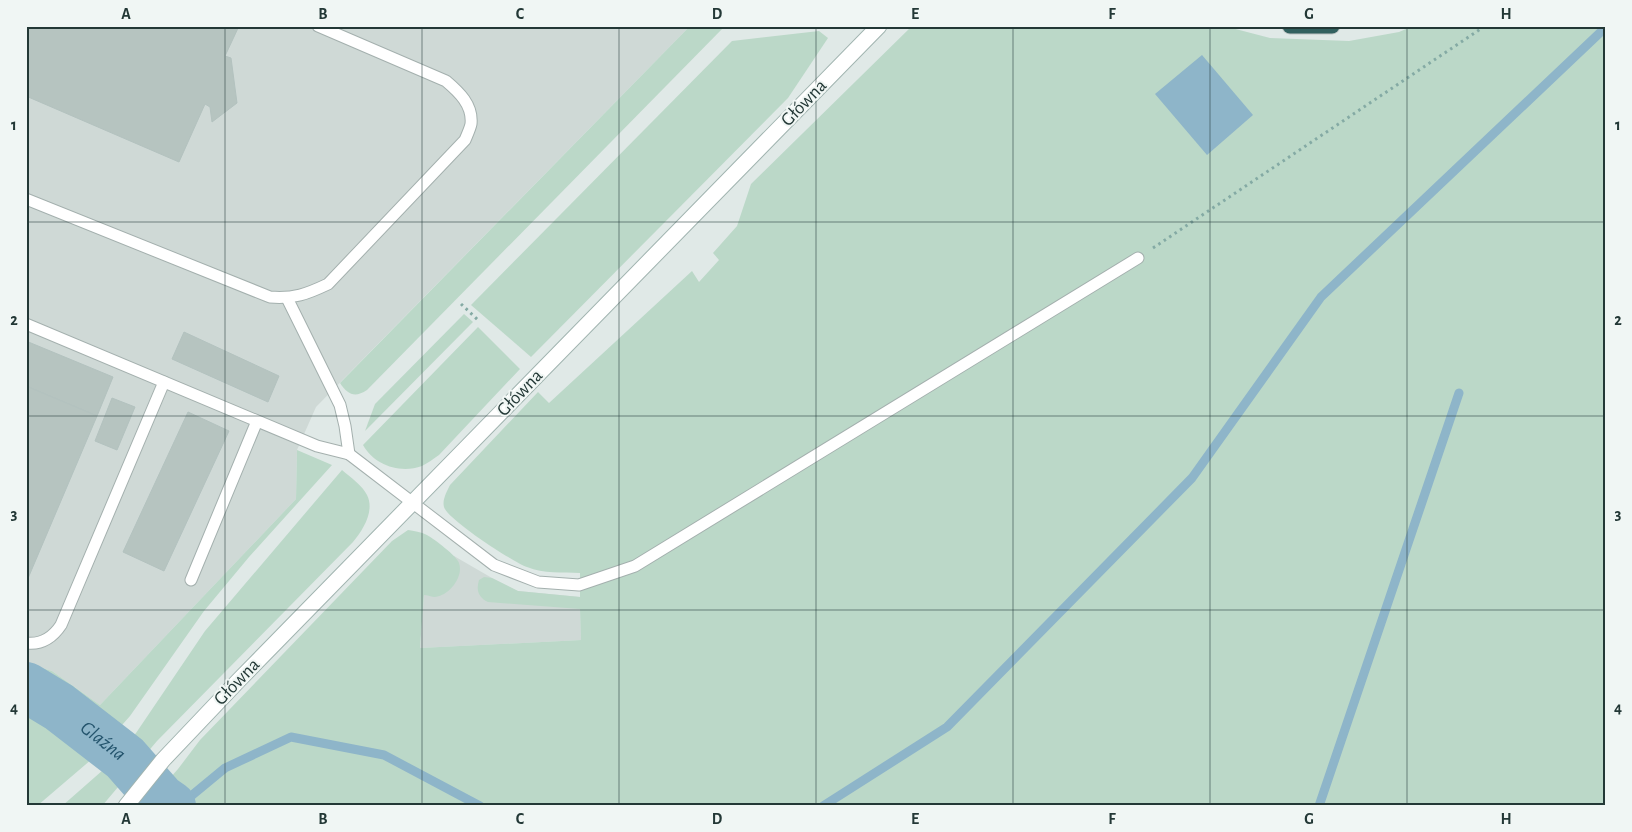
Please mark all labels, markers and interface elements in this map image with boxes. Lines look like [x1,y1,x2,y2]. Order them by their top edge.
text: A [121,6,131,22]
text: B [318,6,328,22]
text: C [516,6,525,22]
text: D [712,6,723,22]
text: E [911,6,919,22]
text: F [1108,6,1116,22]
text: G [1304,6,1314,22]
text: H [1500,6,1512,22]
street label: Główna [777,76,831,130]
text: 1 [11,117,17,133]
text: 1 [1615,117,1621,133]
text: 2 [10,312,18,328]
text: 2 [1614,312,1622,328]
street label: Główna [493,366,547,420]
text: 3 [11,506,18,522]
text: 3 [1615,506,1622,522]
street label: Główna [210,655,264,709]
text: 4 [10,700,18,716]
text: 4 [1614,700,1622,716]
water label: Glaźna [76,717,129,764]
text: A [121,811,131,827]
text: B [318,811,328,827]
text: C [516,811,525,827]
text: D [712,811,723,827]
text: E [911,811,919,827]
text: F [1108,811,1116,827]
text: G [1304,811,1314,827]
text: H [1500,811,1512,827]

